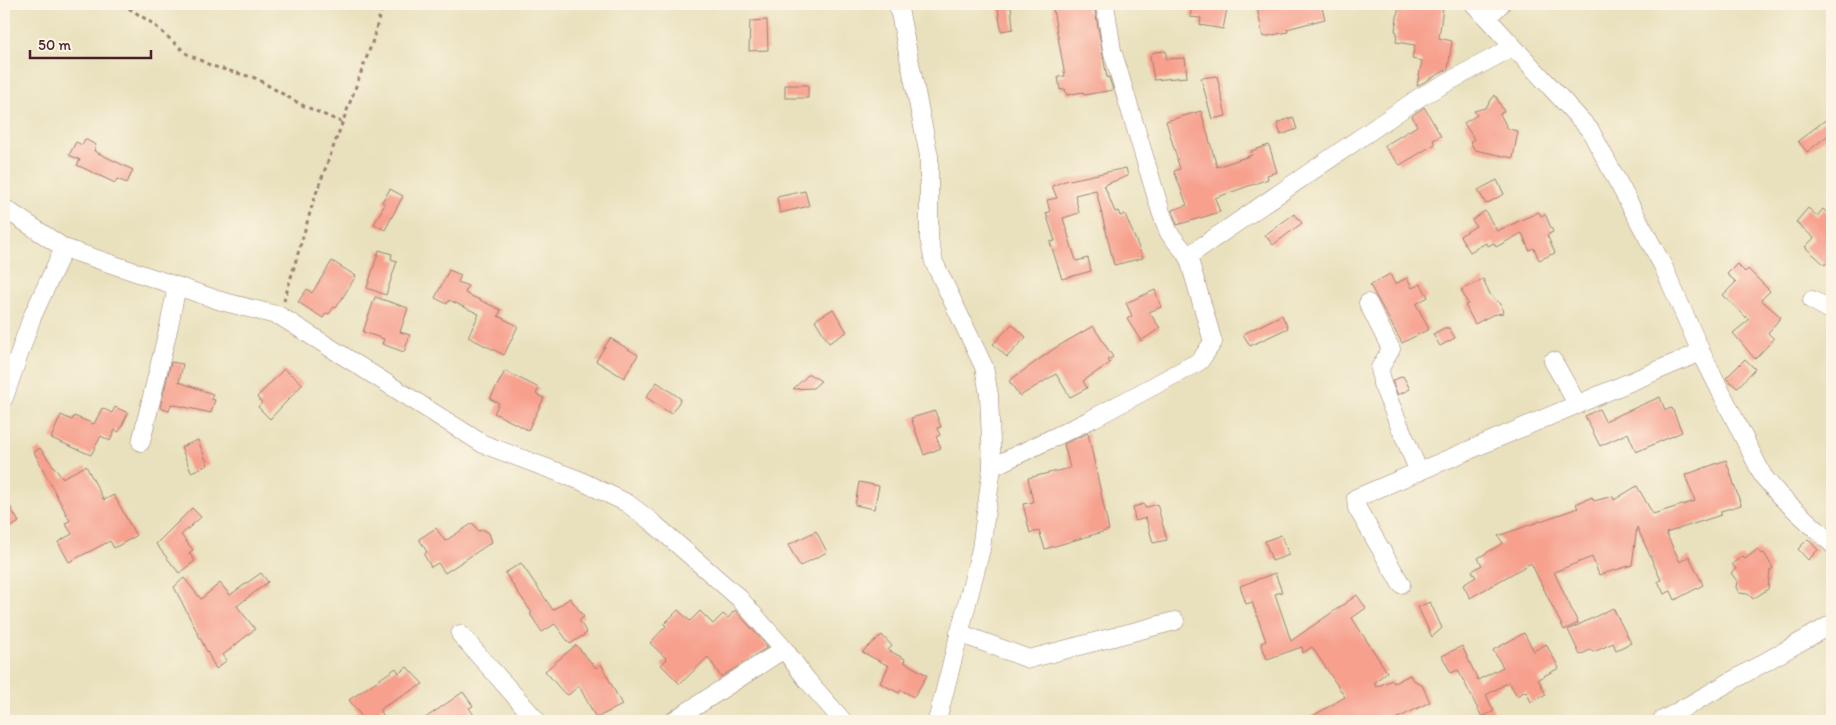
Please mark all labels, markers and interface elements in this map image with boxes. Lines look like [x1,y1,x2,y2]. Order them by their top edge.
scale bar [30,28,151,60]
text: 50 m [38,36,71,54]

